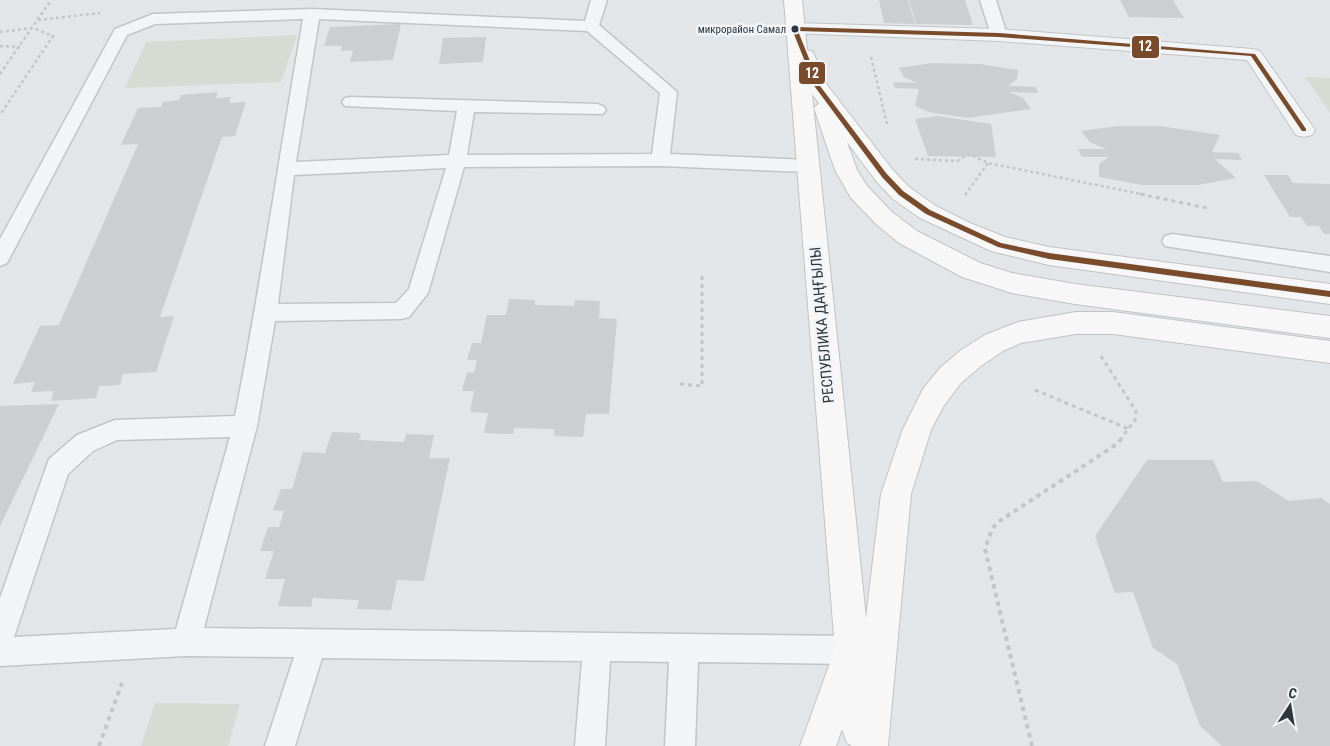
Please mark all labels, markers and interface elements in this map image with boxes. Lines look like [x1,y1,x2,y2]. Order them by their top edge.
place label: микрорайон Самал [698,23,786,36]
marker: микрорайон Самал [790,24,800,34]
line badge: 12 [1131,35,1160,59]
text: 12 [1138,38,1152,54]
line badge: 12 [798,61,826,85]
text: 12 [805,65,819,81]
street label: РЕСПУБЛИКА ДАҢҒЫЛЫ [806,246,838,404]
north arrow [1265,681,1315,731]
text: С [1287,685,1298,702]

